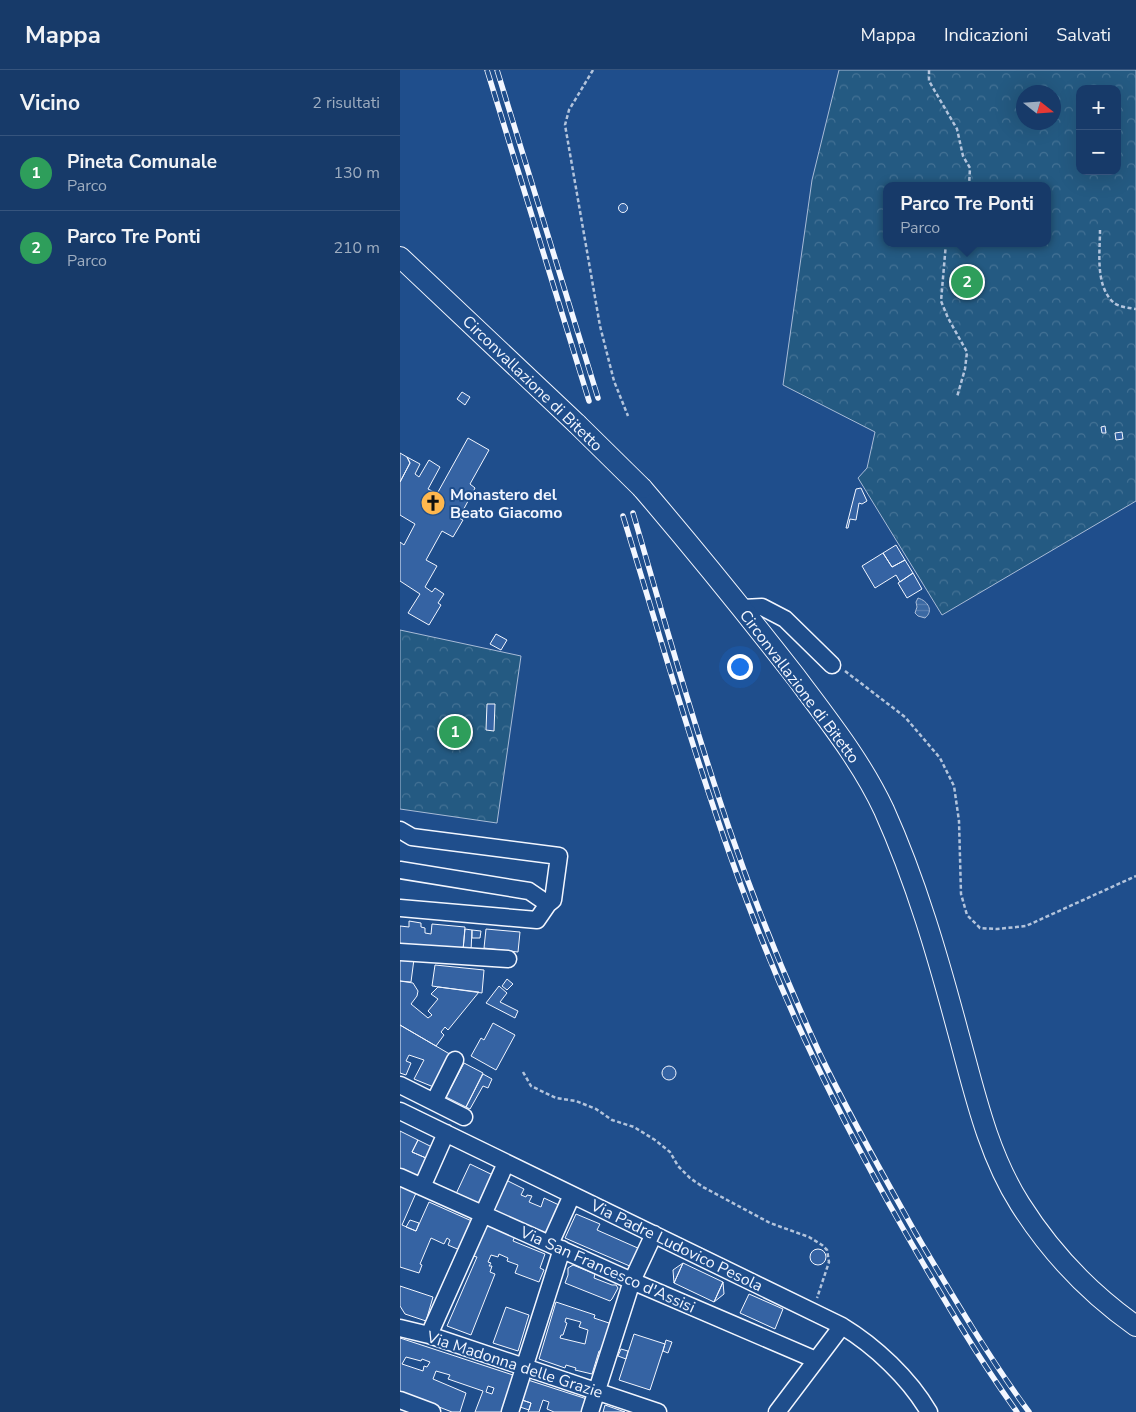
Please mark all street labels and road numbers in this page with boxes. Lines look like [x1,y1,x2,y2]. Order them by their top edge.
street label: Circonvallazione di Bitetto [457,311,607,457]
street label: Circonvallazione di Bitetto [734,605,864,768]
street label: Via Padre Ludovico Pesola [586,1194,766,1297]
street label: Via San Francesco d'Assisi [516,1221,699,1318]
street label: Via Madonna delle Grazie [423,1326,605,1404]

